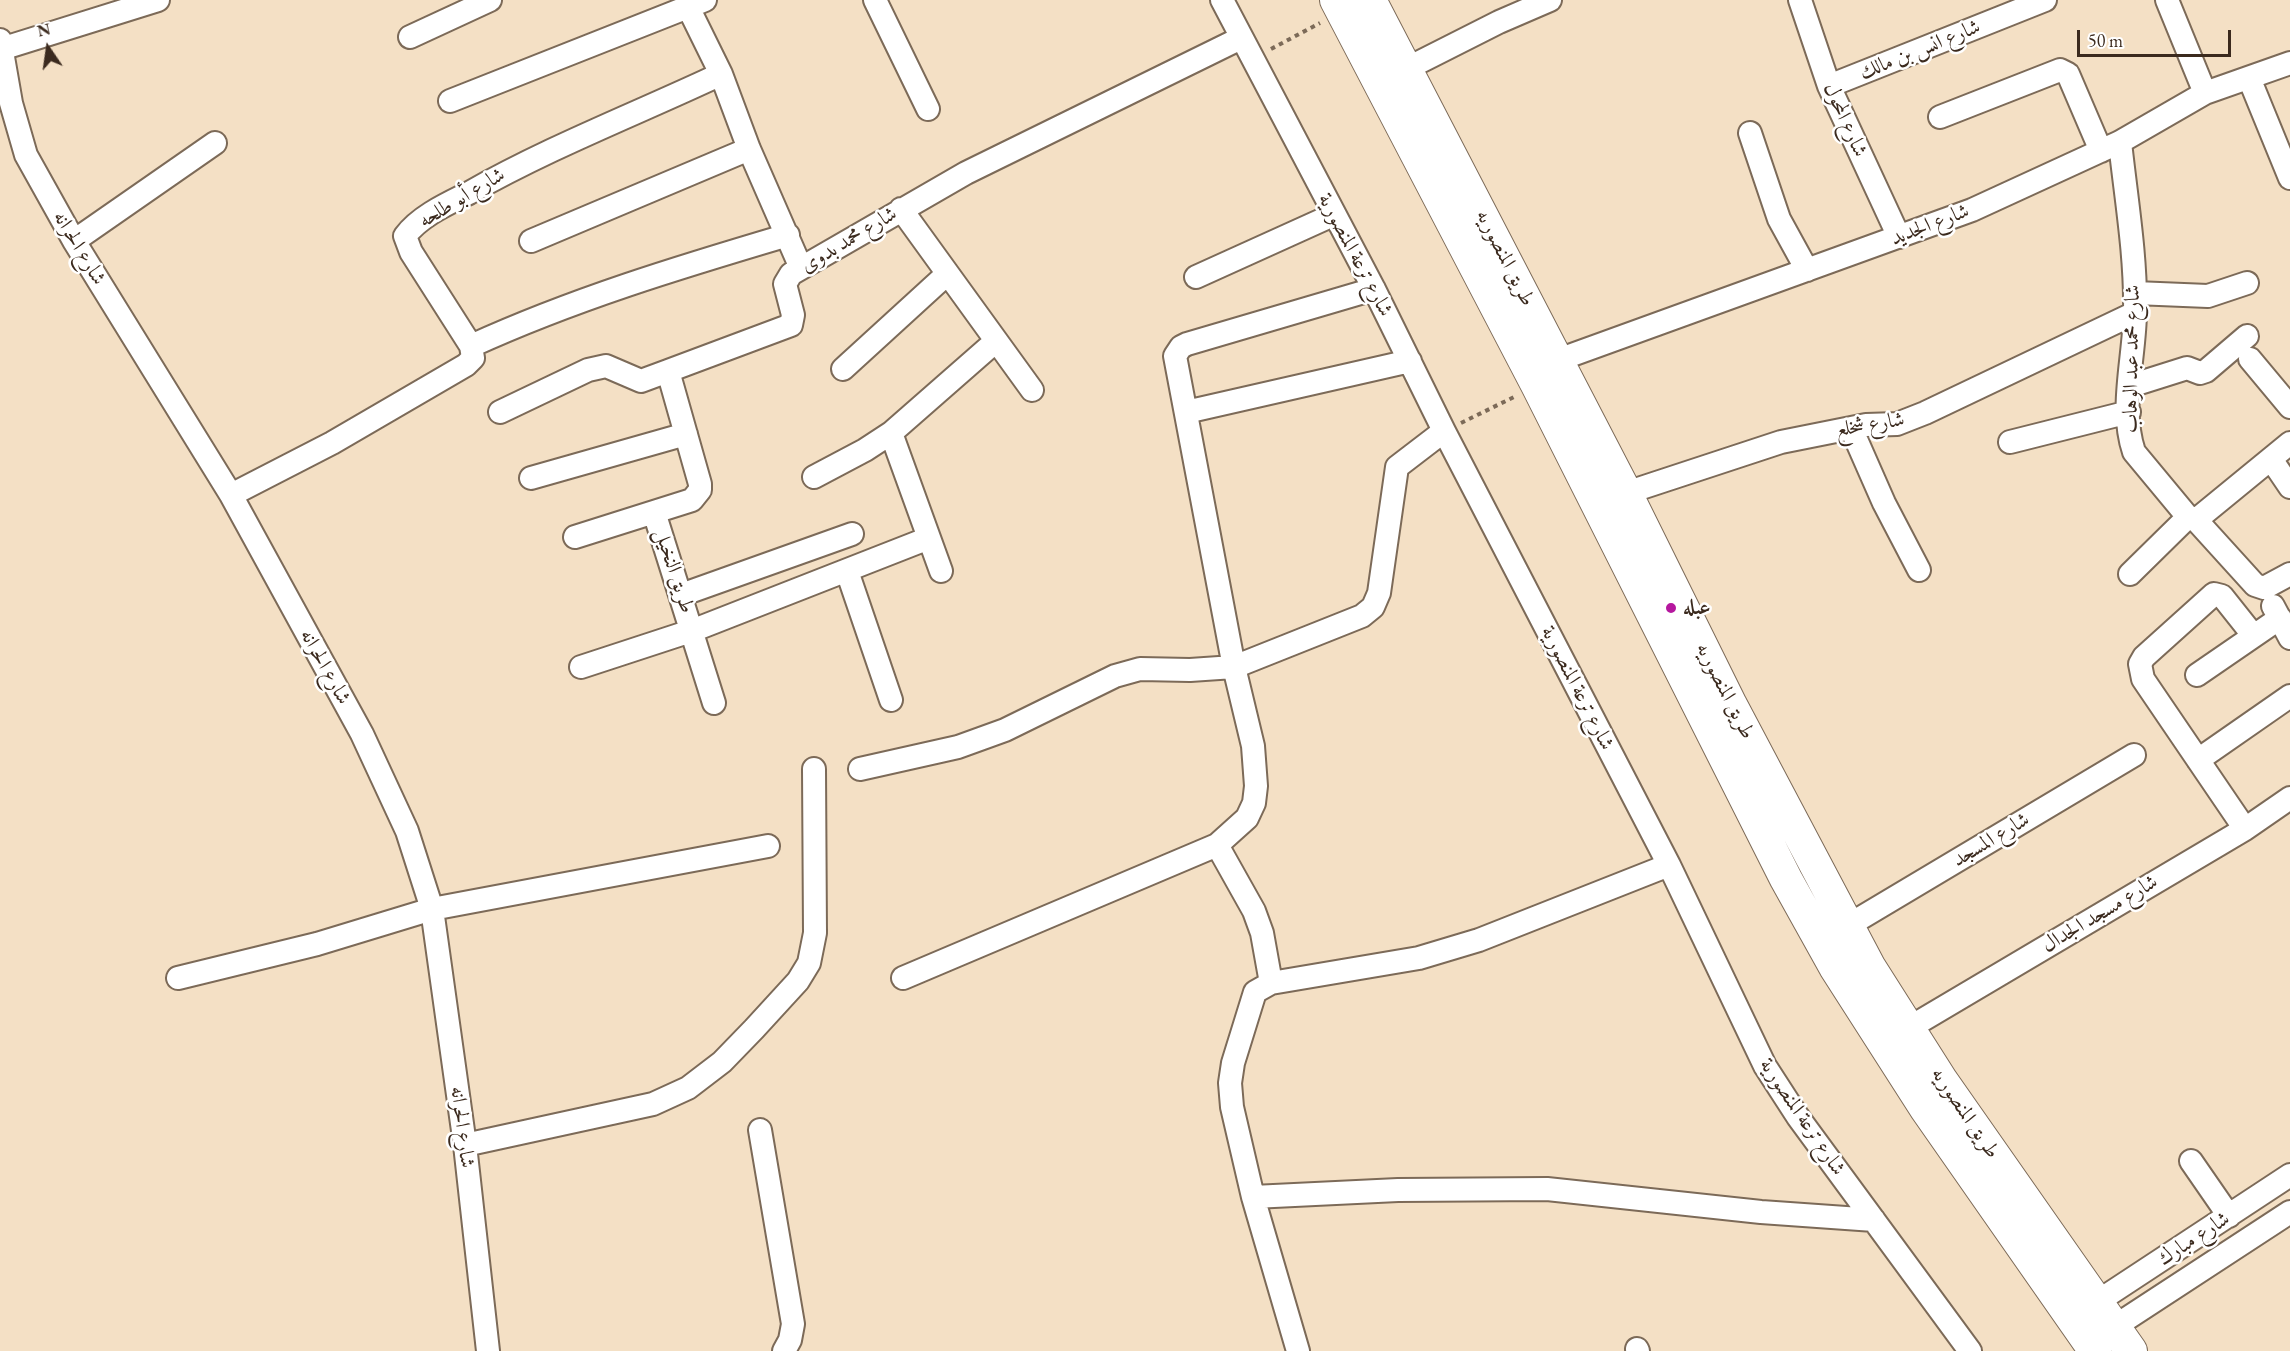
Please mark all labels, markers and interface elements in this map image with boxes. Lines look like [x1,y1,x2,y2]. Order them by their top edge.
street label: شارع انس بن مالك [1856,14,1984,86]
north arrow [18,18,78,78]
text: N [35,18,53,42]
scale bar [2080,18,2234,56]
text: 50 m [2088,29,2123,52]
street label: شارع المحول [1818,79,1872,161]
street label: شارع أبو طلحه [414,162,510,234]
street label: شارع ترعة المنصورية [1312,189,1398,321]
street label: شارع الجديد [1887,199,1973,251]
street label: شارع محمد بدوى [796,201,902,279]
street label: طريق المنصوريه [1470,205,1540,311]
street label: شارع الحرانه [47,206,111,290]
street label: شارع محمد عبد الوهاب [2118,285,2146,433]
street label: شارع شخلع [1834,407,1906,443]
street label: طريق النخيل [649,526,699,616]
place label: عبله [1683,595,1711,621]
marker: عبله [1664,601,1678,615]
street label: شارع ترعة المنصورية [1535,622,1619,754]
street label: شارع الحرانه [294,625,356,709]
street label: طريق المنصوريه [1690,638,1760,744]
street label: شارع المسجد [1948,807,2034,873]
street label: شارع مسجد الجدال [2037,869,2163,959]
street label: شارع ترعة المنصورية [1753,1053,1851,1181]
street label: طريق المنصوريه [1925,1062,2005,1164]
street label: شارع الحرانه [444,1085,480,1169]
street label: شارع مبارك [2153,1206,2235,1272]

